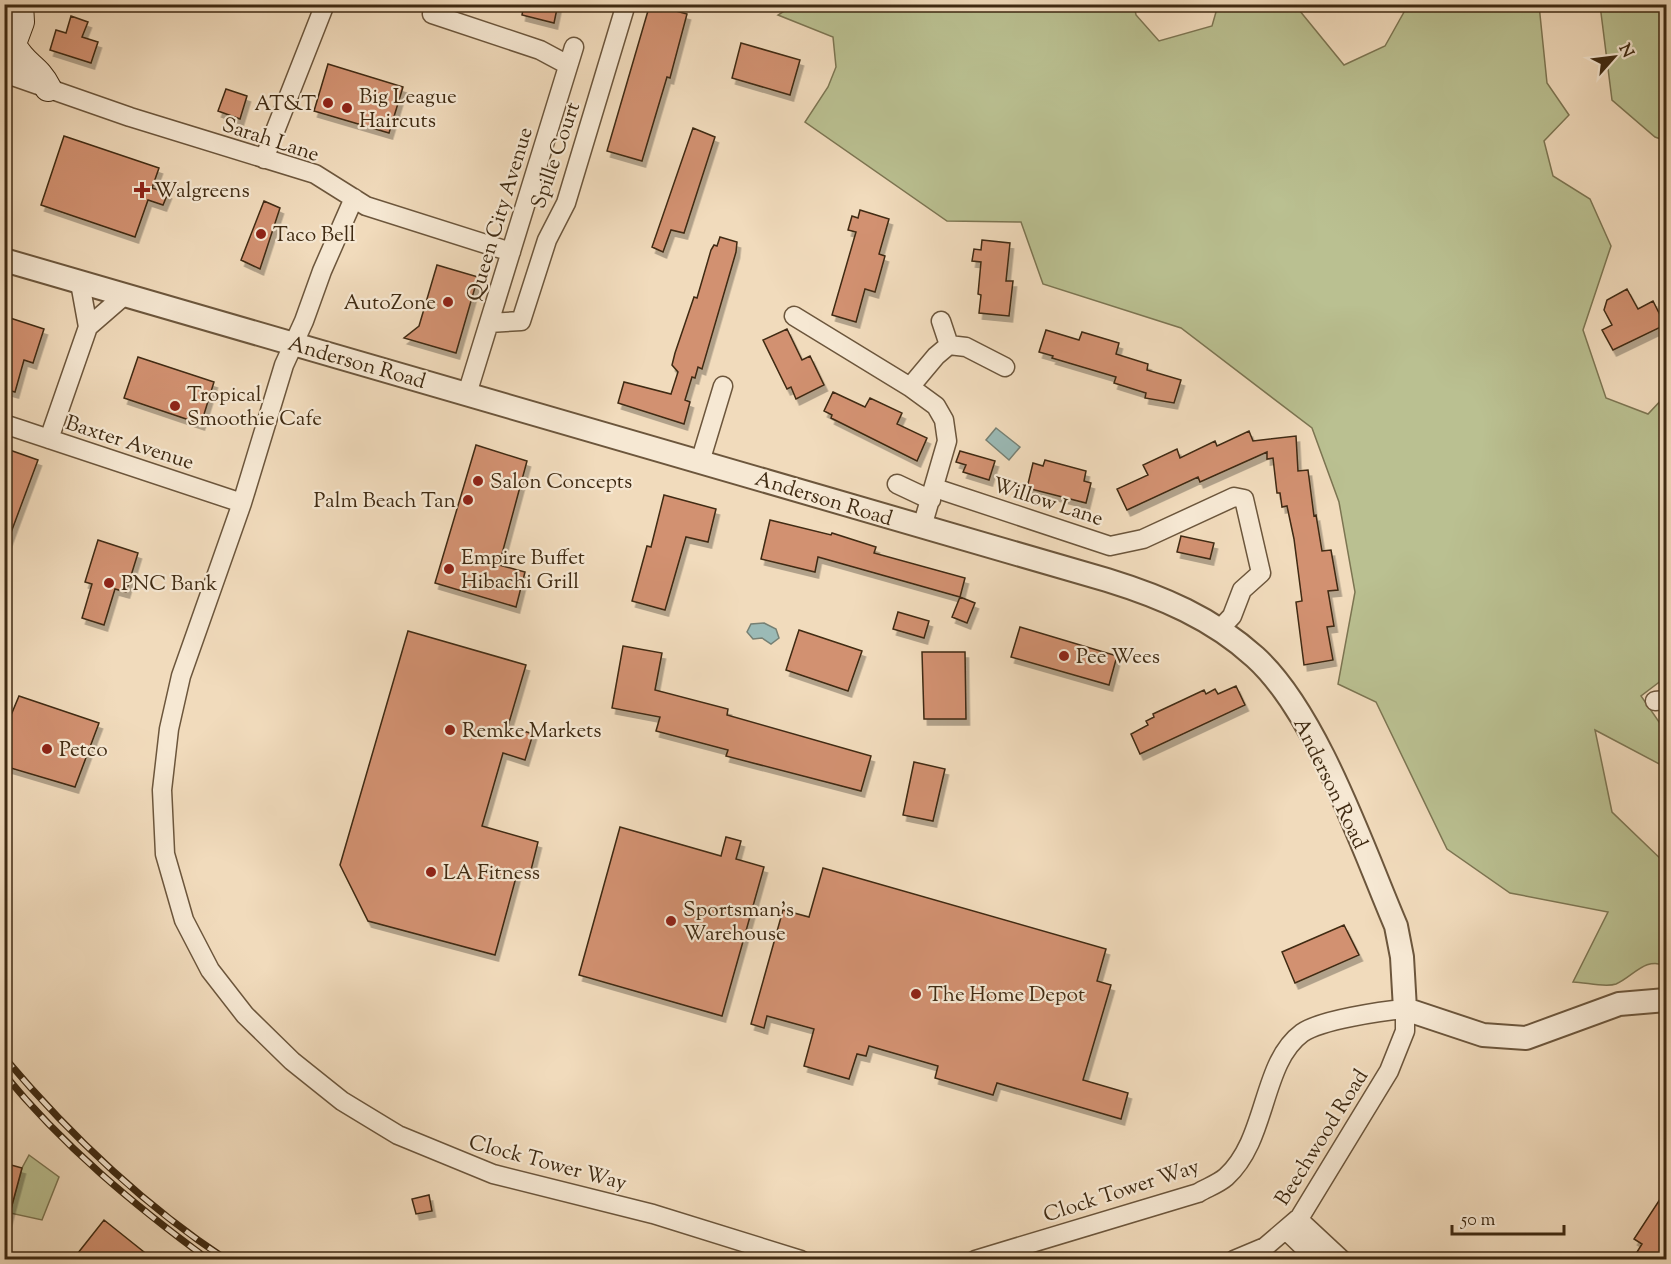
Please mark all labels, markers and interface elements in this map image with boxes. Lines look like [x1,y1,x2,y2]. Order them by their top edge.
north arrow [1584,27,1644,87]
text: N [1612,40,1638,62]
place label: Big League Haircuts [359,83,457,137]
place label: AT&T [254,90,316,120]
marker: AT&T [321,96,335,110]
street label: Spille Court [525,98,589,213]
marker: Big League Haircuts [340,101,354,115]
street label: Sarah Lane [218,111,323,171]
street label: Queen City Avenue [460,124,542,305]
place label: Walgreens [154,177,250,207]
marker: Walgreens [135,183,149,197]
place label: Taco Bell [273,221,356,251]
marker: Taco Bell [254,227,268,241]
place label: AutoZone [344,289,436,319]
marker: AutoZone [441,295,455,309]
street label: Anderson Road [284,330,429,398]
place label: Tropical Smoothie Cafe [187,381,322,435]
marker: Tropical Smoothie Cafe [168,399,182,413]
street label: Baxter Avenue [61,409,198,479]
street label: Anderson Road [751,465,896,535]
place label: Salon Concepts [490,468,632,498]
street label: Willow Lane [988,471,1107,535]
marker: Salon Concepts [471,474,485,488]
place label: Palm Beach Tan [313,487,456,517]
marker: Palm Beach Tan [461,493,475,507]
place label: Empire Buffet Hibachi Grill [461,544,585,598]
marker: Empire Buffet Hibachi Grill [442,562,456,576]
place label: PNC Bank [121,570,218,600]
marker: PNC Bank [102,576,116,590]
place label: Pee Wees [1076,643,1160,673]
marker: Pee Wees [1057,649,1071,663]
street label: Anderson Road [1285,713,1374,855]
place label: Remke Markets [462,717,602,747]
marker: Remke Markets [443,723,457,737]
place label: Petco [59,736,108,766]
marker: Petco [40,742,54,756]
place label: LA Fitness [443,859,540,889]
marker: LA Fitness [424,865,438,879]
place label: Sportsman's Warehouse [683,896,794,950]
marker: Sportsman's Warehouse [664,914,678,928]
place label: The Home Depot [928,981,1085,1011]
marker: The Home Depot [909,987,923,1001]
street label: Beechwood Road [1269,1064,1377,1212]
street label: Clock Tower Way [465,1128,630,1200]
street label: Clock Tower Way [1040,1152,1204,1231]
scale bar [1452,1198,1564,1236]
text: 50 m [1460,1208,1496,1234]

